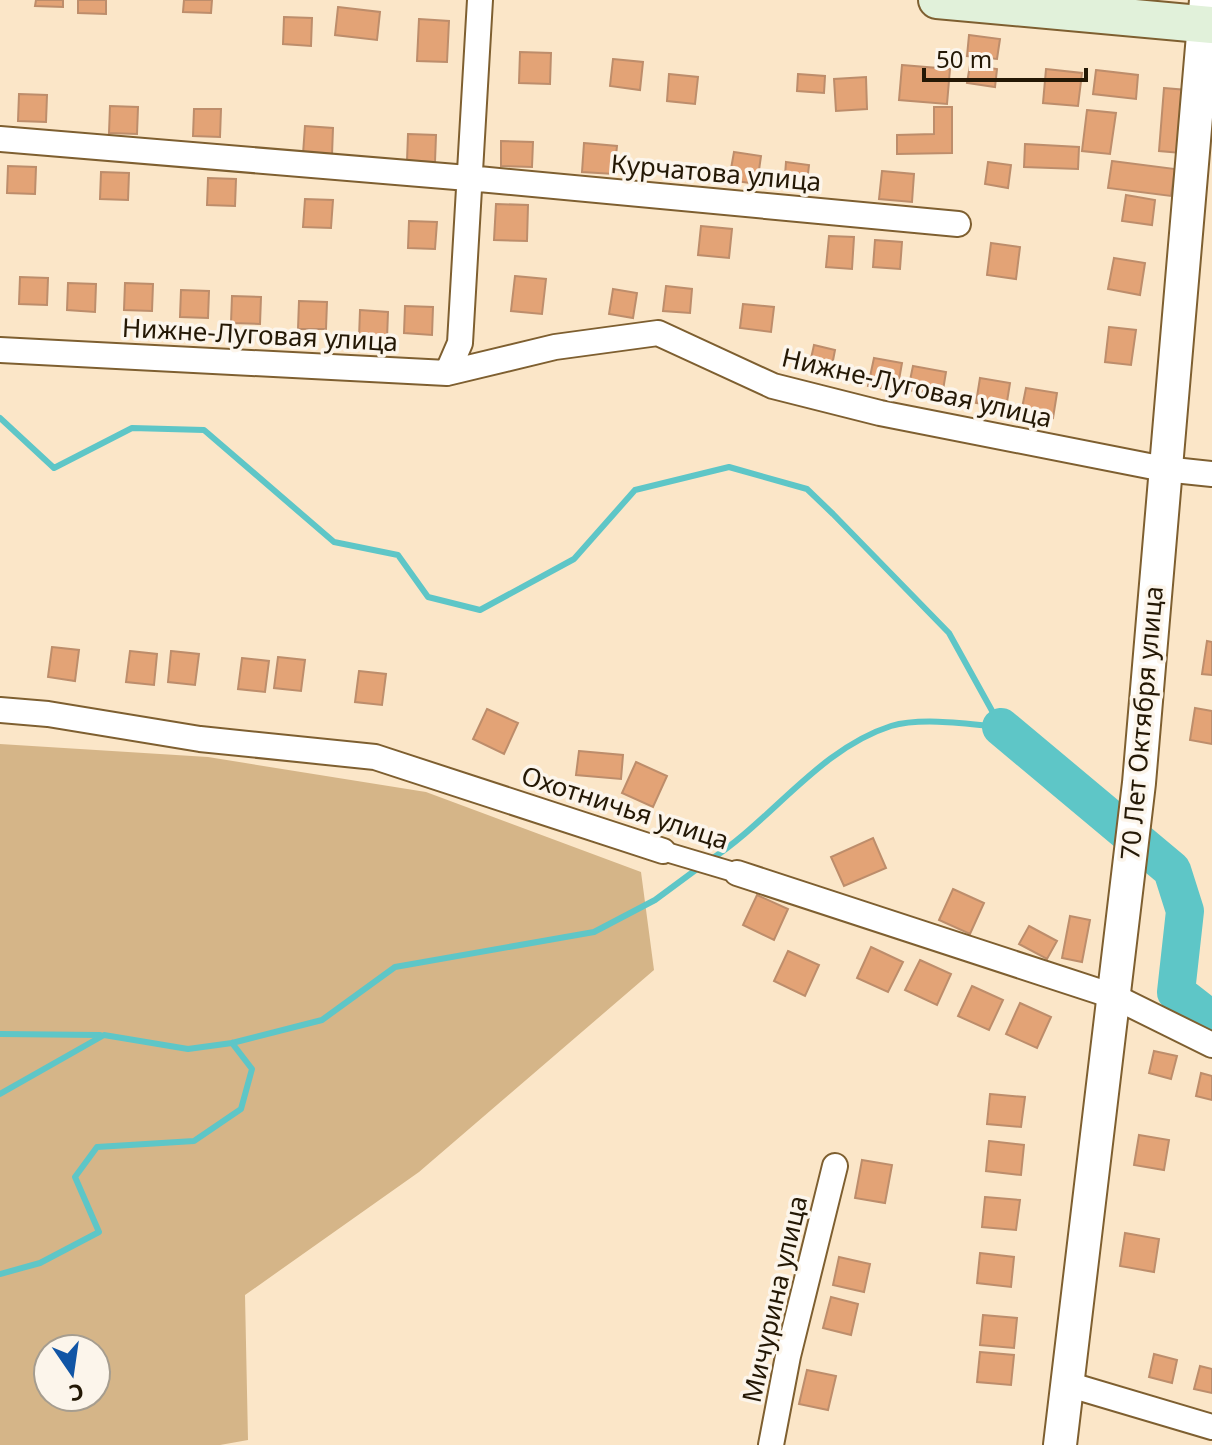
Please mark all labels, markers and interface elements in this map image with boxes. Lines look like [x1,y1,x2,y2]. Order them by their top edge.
scale bar [924,32,1086,82]
text: 50 m [936,42,992,75]
street label: Курчатова улица [609,145,823,199]
street label: Нижне-Луговая улица [121,309,399,359]
street label: Нижне-Луговая улица [779,338,1056,436]
street label: 70 Лет Октября улица [1111,584,1171,861]
street label: Охотничья улица [517,757,734,858]
street label: Мичурина улица [733,1192,815,1406]
north arrow [32,1333,112,1413]
text: С [66,1377,87,1410]

